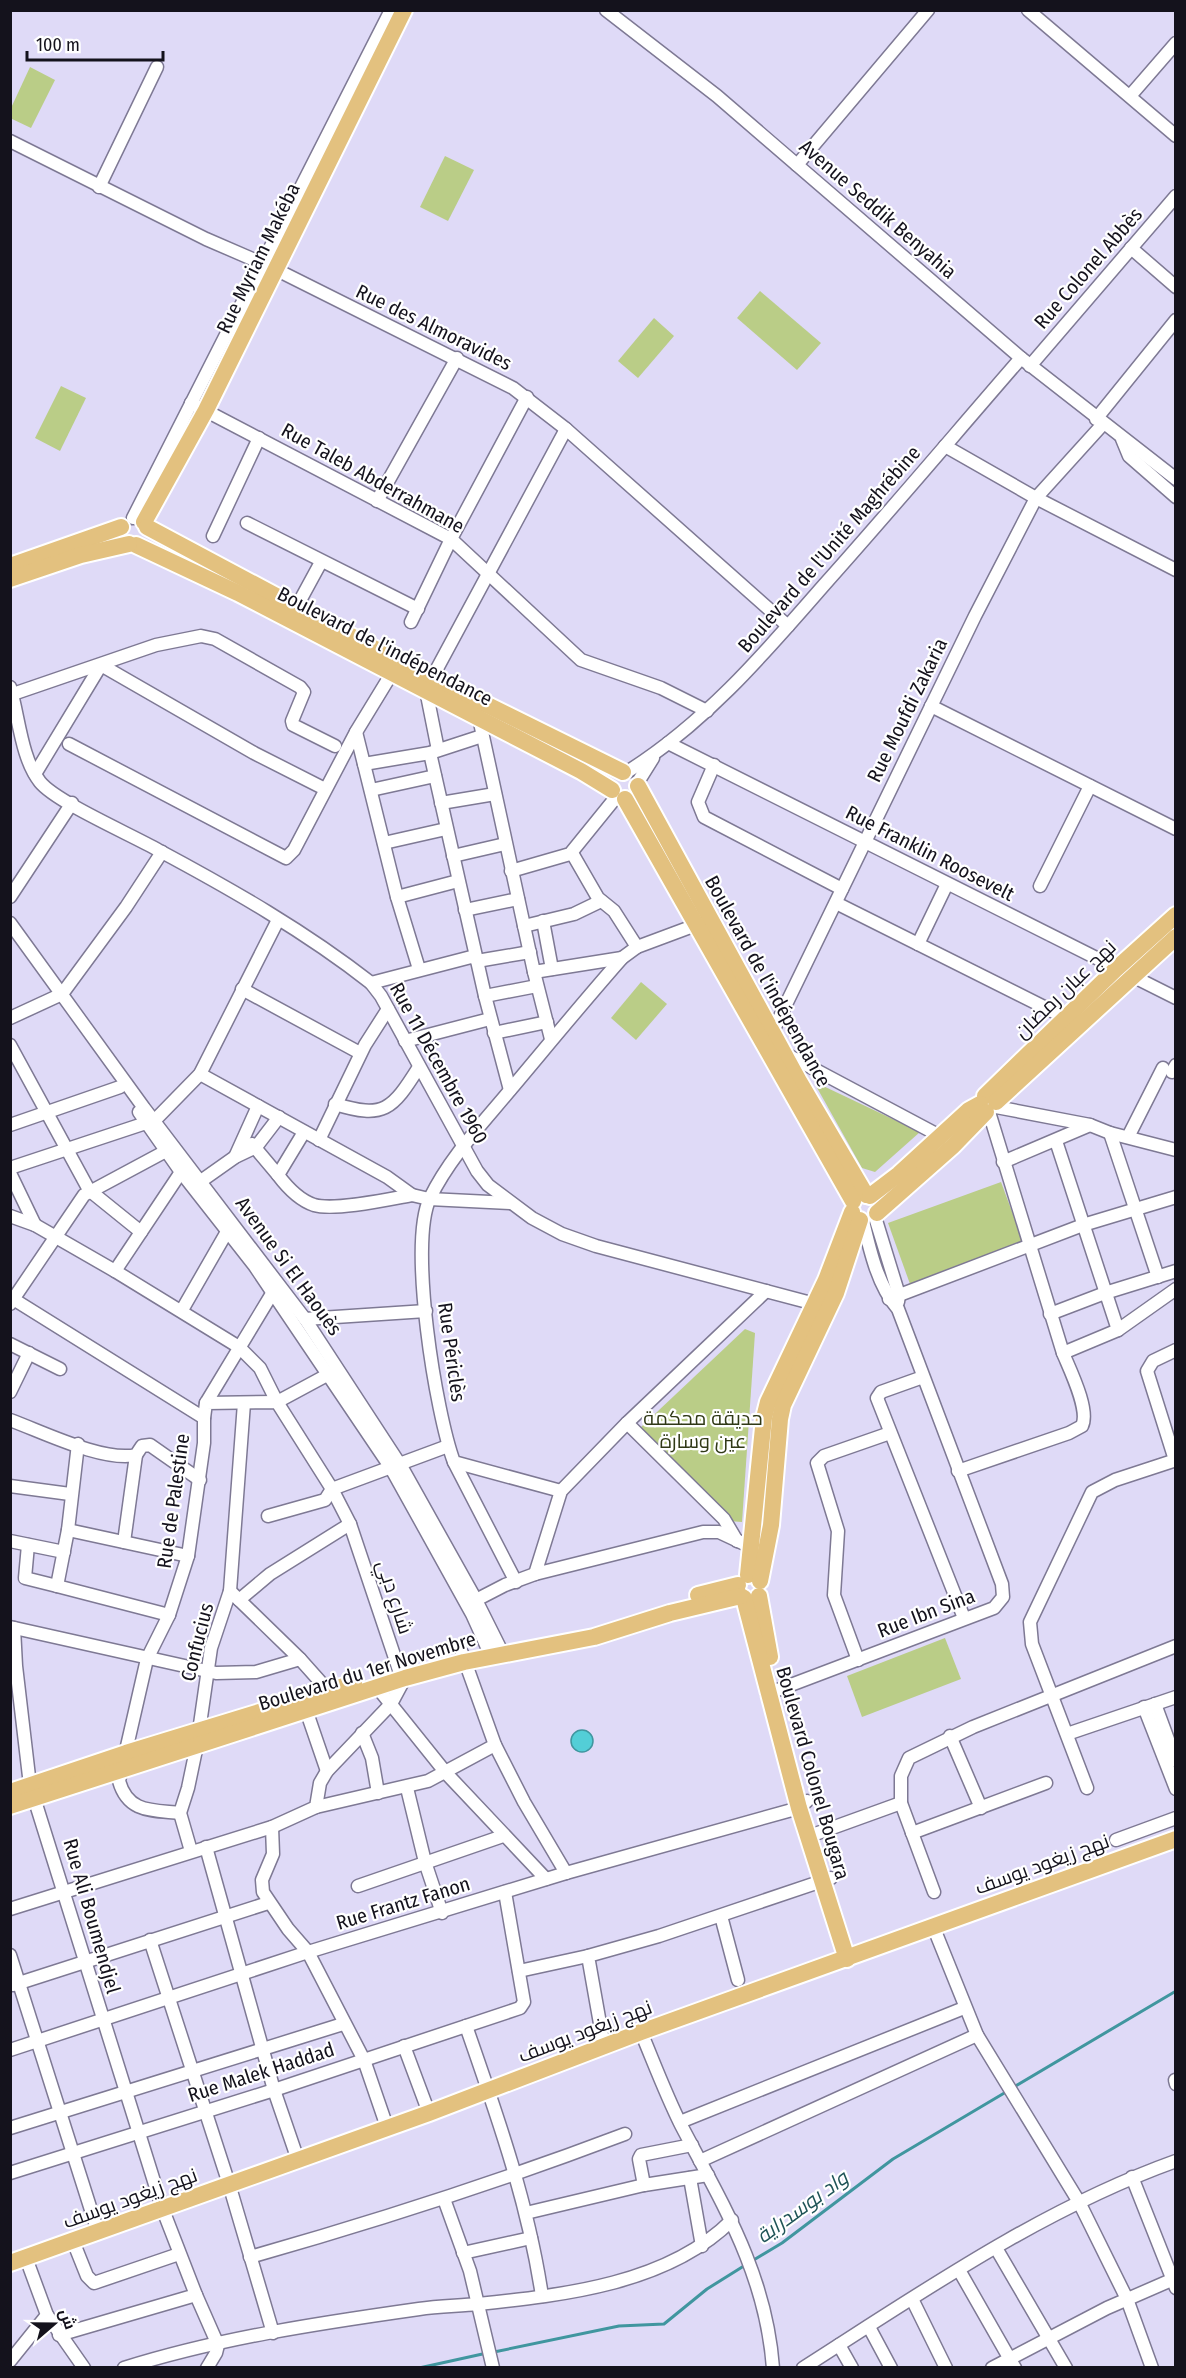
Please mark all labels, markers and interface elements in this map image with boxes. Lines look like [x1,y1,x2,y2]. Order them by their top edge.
scale bar [27,24,164,62]
text: 100 m [36,34,80,56]
street label: Avenue Seddik Benyahia [795,134,961,284]
street label: Rue Myriam Makéba [211,179,305,337]
street label: Rue Colonel Abbès [1029,203,1147,333]
street label: Rue des Almoravides [352,279,516,375]
street label: Rue Taleb Abderrahmane [277,418,469,538]
street label: Boulevard de l'Unité Maghrébine [733,441,925,657]
street label: Boulevard de l'indépendance [274,581,496,711]
street label: Rue Moufdi Zakaria [862,634,952,786]
street label: Rue Franklin Roosevelt [842,800,1019,906]
street label: Boulevard de l'indépendance [700,871,836,1091]
street label: نهج عبان رمضان [1009,935,1122,1045]
street label: Rue 11 Décembre 1960 [385,978,493,1148]
street label: Avenue Si El Haouès [231,1192,347,1340]
street label: Rue Périclès [433,1301,471,1403]
park label: حديقة محكمة عين وسارة [643,1406,763,1454]
street label: Rue de Palestine [152,1432,194,1570]
street label: شارع دبي [368,1557,418,1638]
street label: Rue Ibn Sina [874,1583,978,1643]
street label: Confucius [176,1600,218,1684]
street label: Boulevard du 1er Novembre [255,1626,479,1716]
street label: Boulevard Colonel Bougara [771,1664,855,1882]
street label: نهج زيغود يوسف [972,1829,1113,1901]
street label: Rue Ali Boumendjel [58,1836,126,1996]
street label: Rue Frantz Fanon [333,1871,473,1935]
street label: نهج زيغود يوسف [515,1994,656,2069]
street label: Rue Malek Haddad [185,2037,337,2107]
street label: نهج زيغود يوسف [60,2163,201,2235]
water label: واد بوسدراية [751,2164,854,2249]
north arrow [24,2294,84,2354]
text: ش [55,2306,80,2332]

